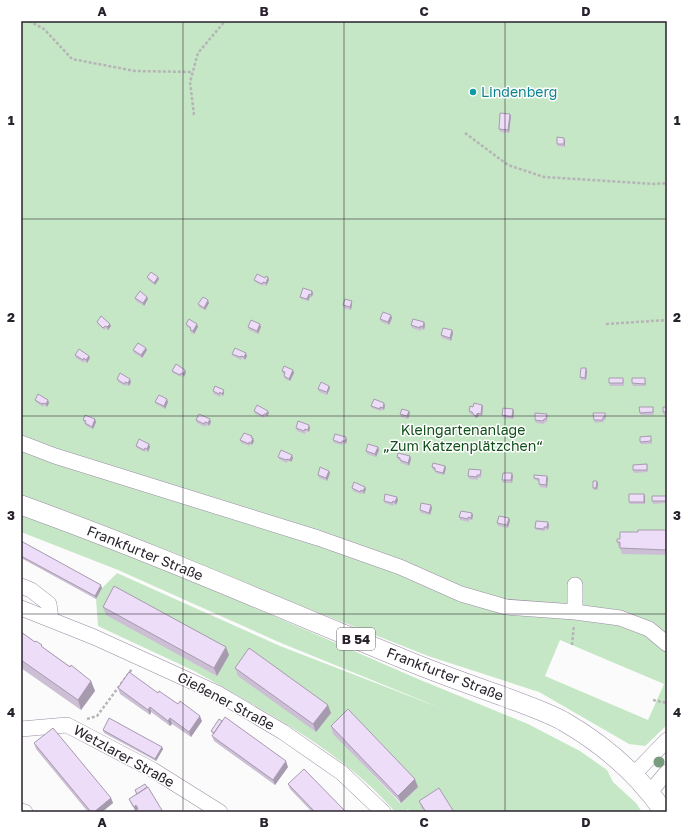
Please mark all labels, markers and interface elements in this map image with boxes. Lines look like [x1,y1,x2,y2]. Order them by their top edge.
text: A [97,3,107,19]
text: B [259,3,269,19]
text: C [419,3,429,19]
text: D [581,3,591,19]
place label: Lindenberg [481,83,557,100]
marker: Lindenberg [468,87,478,97]
text: 1 [8,112,15,128]
text: 1 [674,112,681,128]
text: 2 [7,309,15,325]
text: 2 [673,309,681,325]
park label: Kleingartenanlage „Zum Katzenplätzchen“ [383,421,543,454]
text: 3 [7,507,15,523]
text: 3 [673,507,681,523]
street label: Frankfurter Straße [85,521,206,584]
road number: B 54 [337,628,375,650]
street label: Frankfurter Straße [384,643,506,704]
street label: Gießener Straße [175,668,278,733]
text: 4 [7,704,15,720]
text: 4 [673,704,681,720]
street label: Wetzlarer Straße [71,721,178,790]
text: A [97,814,107,830]
text: B [259,814,269,830]
text: C [419,814,429,830]
text: D [581,814,591,830]

